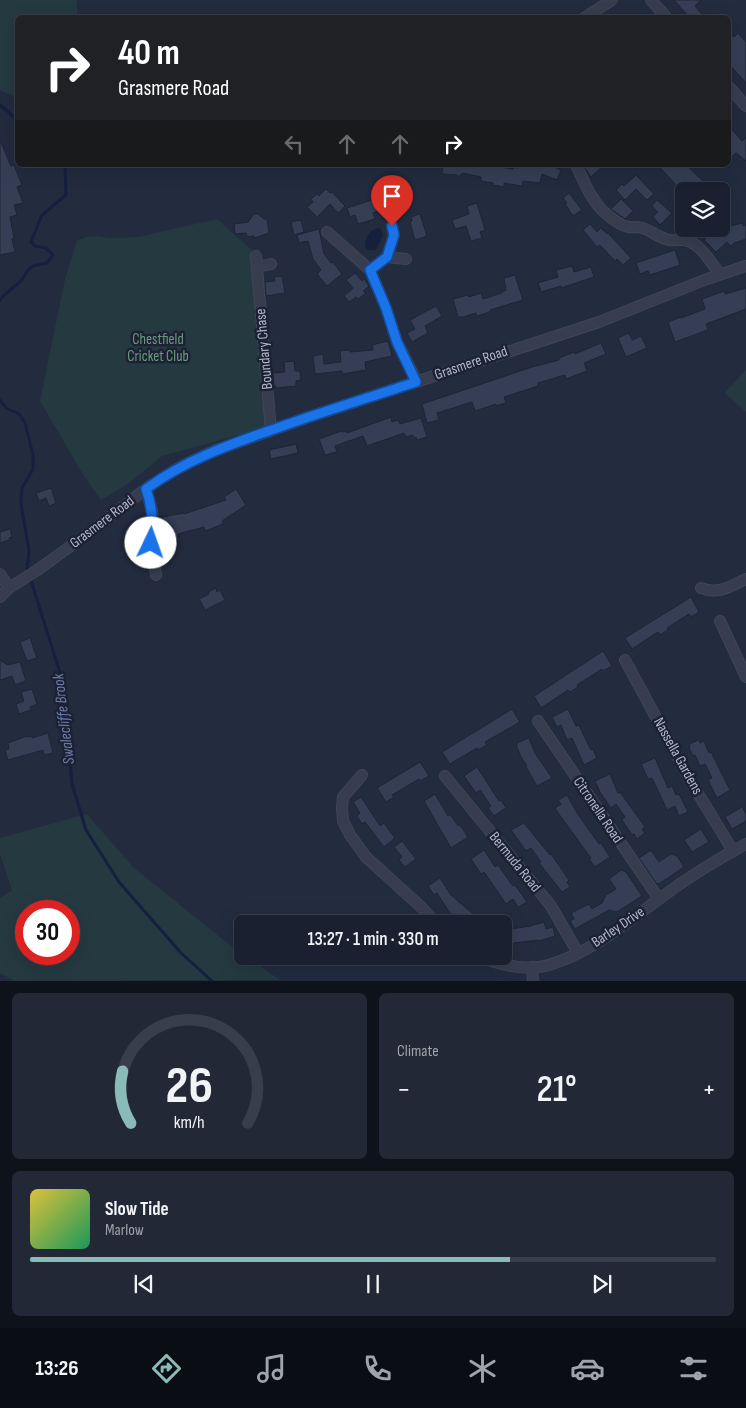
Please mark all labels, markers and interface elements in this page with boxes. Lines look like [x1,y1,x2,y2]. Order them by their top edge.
text: 40 m [118,32,180,75]
icon: right [35,35,100,100]
text: Grasmere Road [118,75,229,102]
icon: left [280,130,308,158]
icon: ahead [333,130,361,158]
icon: ahead [386,130,414,158]
icon: right [439,130,467,158]
pin [371,175,413,226]
icon: arrive [378,182,406,210]
map controls [675,182,730,237]
button: layers [675,182,730,237]
street label: Boundary Chase [251,308,277,390]
park label: Chestfield Cricket Club [127,330,189,366]
street label: Grasmere Road [432,342,510,384]
street label: Grasmere Road [66,492,138,552]
position arrow [124,516,176,568]
water label: Swalecliffe Brook [49,672,79,765]
street label: Nassella Gardens [649,714,707,798]
street label: Citronella Road [569,773,627,847]
street label: Bermuda Road [485,828,545,896]
speed limit sign: 30 [15,900,80,965]
street label: Barley Drive [588,902,648,952]
text: 13:27 · 1 min · 330 m [307,928,439,951]
text: Climate [397,1042,439,1061]
text: 26 [166,1055,213,1118]
text: 21° [536,1067,577,1112]
text: − [397,1073,411,1106]
text: + [702,1073,716,1106]
text: km/h [174,1112,205,1133]
text: Slow Tide [105,1198,169,1221]
text: Marlow [105,1221,144,1240]
icon: previous [130,1270,158,1298]
icon: pause [359,1270,387,1298]
icon: next [588,1270,616,1298]
icon: directions [149,1351,184,1386]
icon: music [254,1351,289,1386]
icon: phone [360,1351,395,1386]
icon: climate [465,1351,500,1386]
icon: car [570,1351,605,1386]
icon: filters [676,1351,711,1386]
text: 13:26 [35,1355,79,1382]

